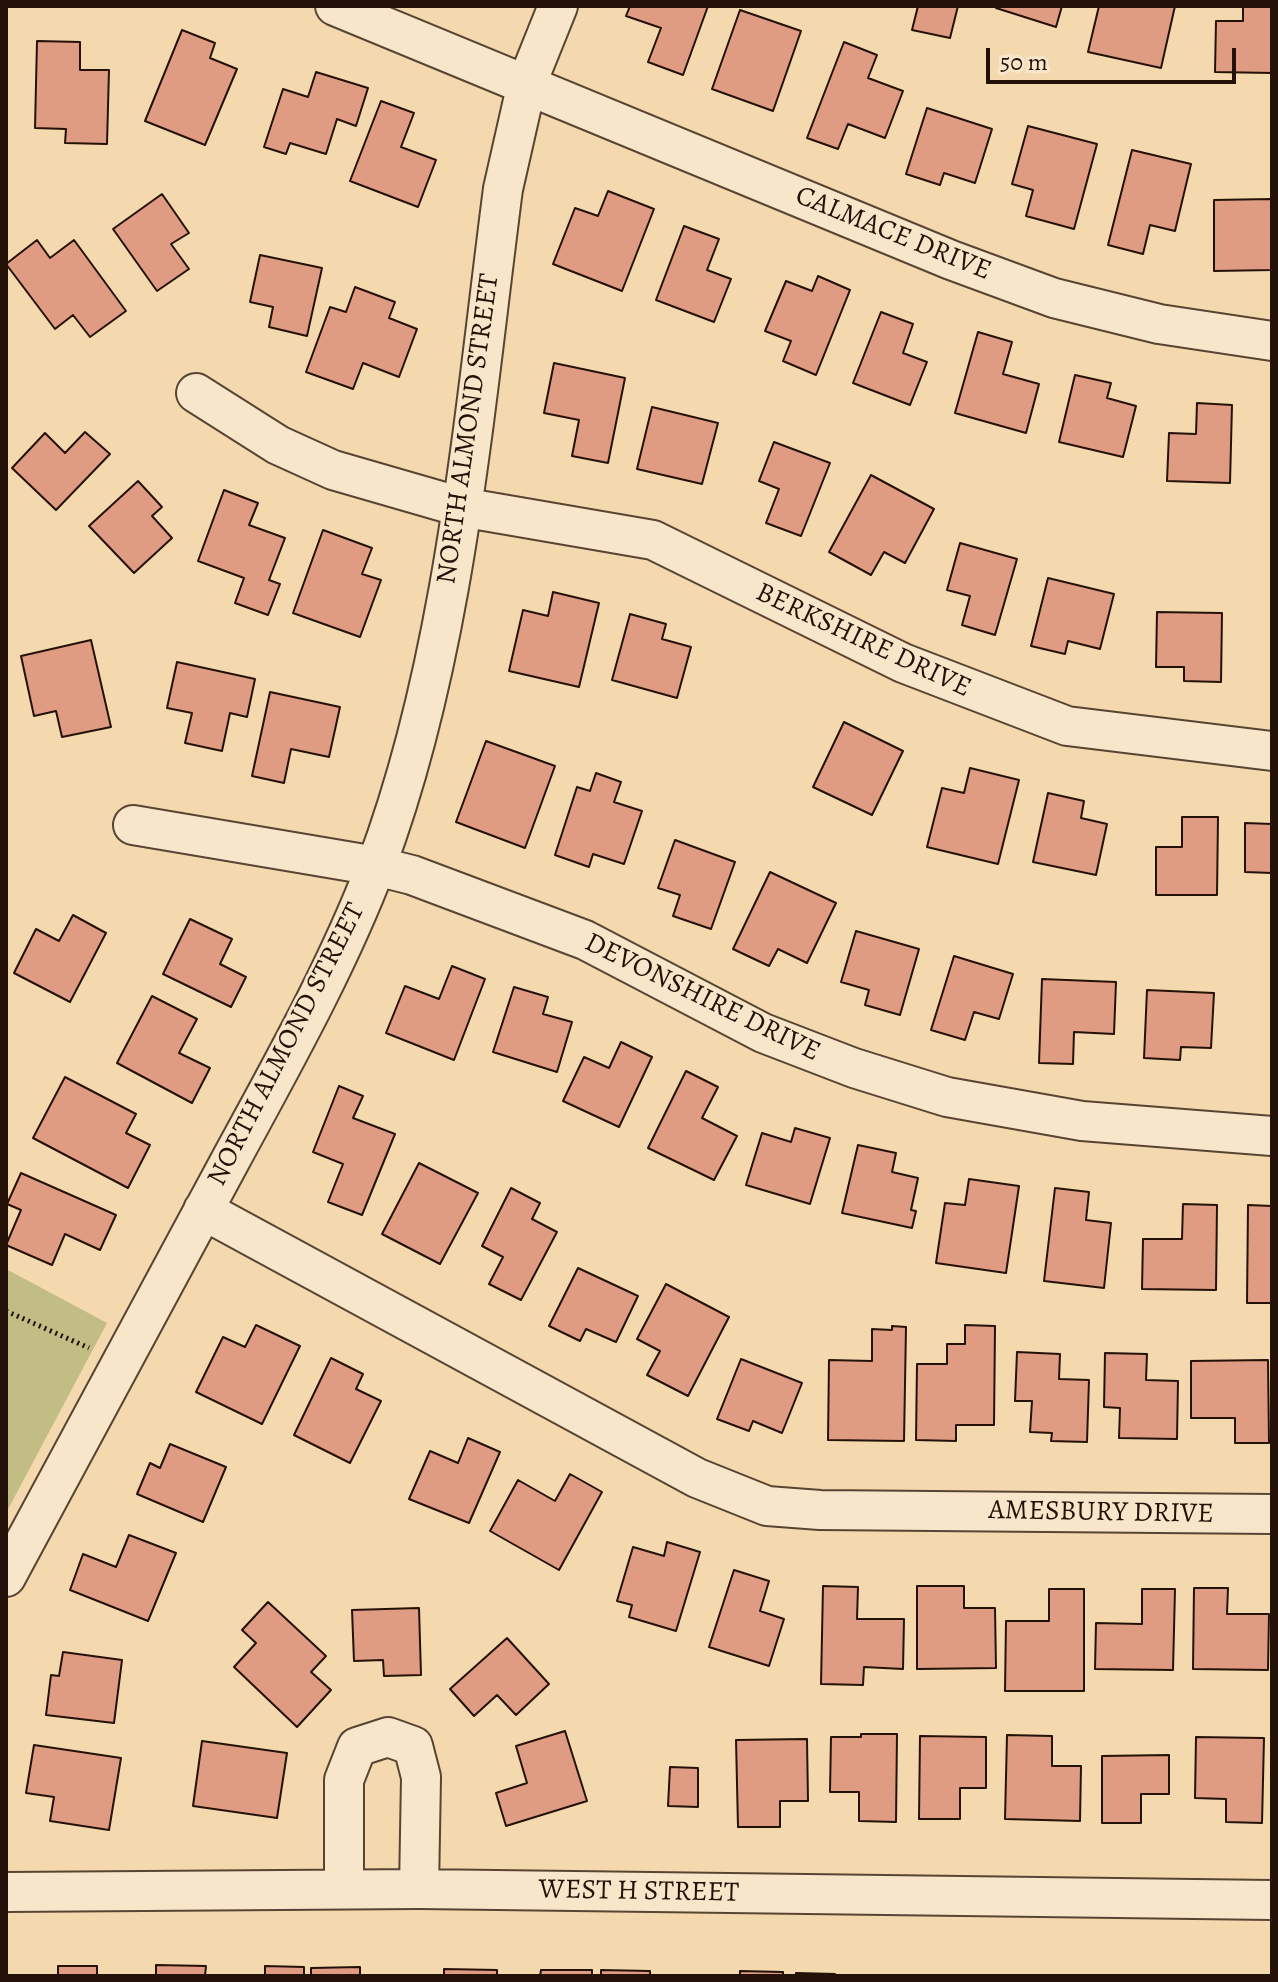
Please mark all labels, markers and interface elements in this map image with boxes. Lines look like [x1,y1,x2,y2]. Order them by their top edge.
scale bar [990,32,1240,82]
text: 50 m [1000,46,1048,78]
street label: CALMACE DRIVE [790,179,996,289]
street label: NORTH ALMOND STREET [431,272,507,586]
street label: BERKSHIRE DRIVE [750,576,976,706]
street label: NORTH ALMOND STREET [201,898,373,1192]
street label: DEVONSHIRE DRIVE [579,926,825,1070]
street label: AMESBURY DRIVE [988,1494,1214,1532]
street label: WEST H STREET [538,1873,740,1911]

